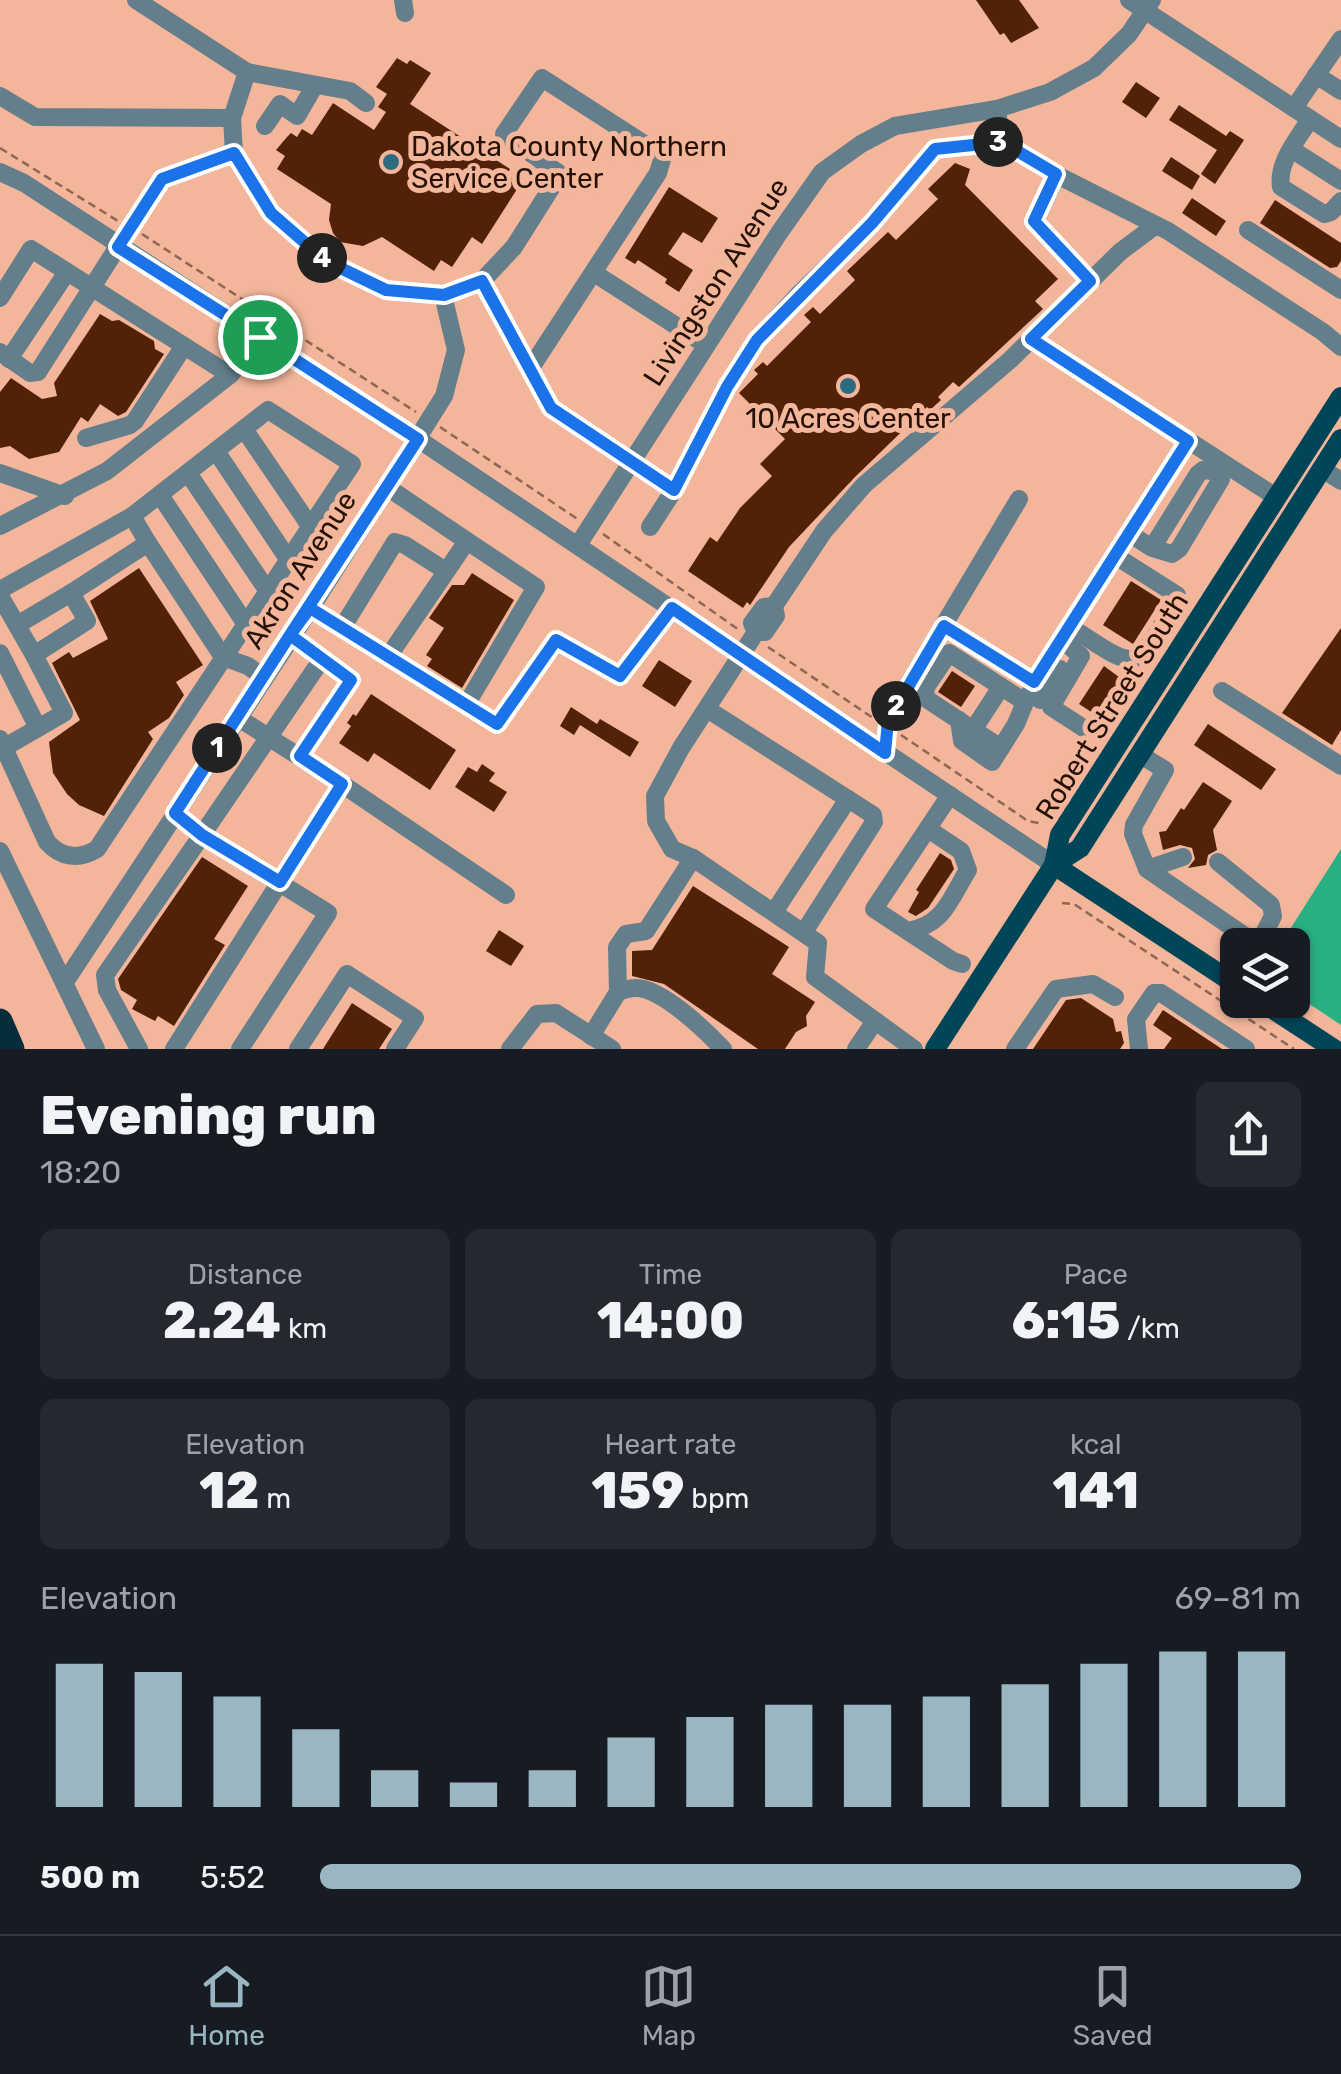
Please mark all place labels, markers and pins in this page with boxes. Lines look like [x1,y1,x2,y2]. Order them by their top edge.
pin: 3 [973,117,1023,167]
place label: Dakota County Northern Service Center [411,130,727,195]
marker: Dakota County Northern Service Center [380,151,402,173]
pin: 4 [297,233,347,283]
pin [218,295,303,380]
marker: 10 Acres Center [837,375,859,397]
place label: 10 Acres Center [745,402,951,435]
pin: 2 [871,681,921,731]
pin: 1 [192,723,242,773]

